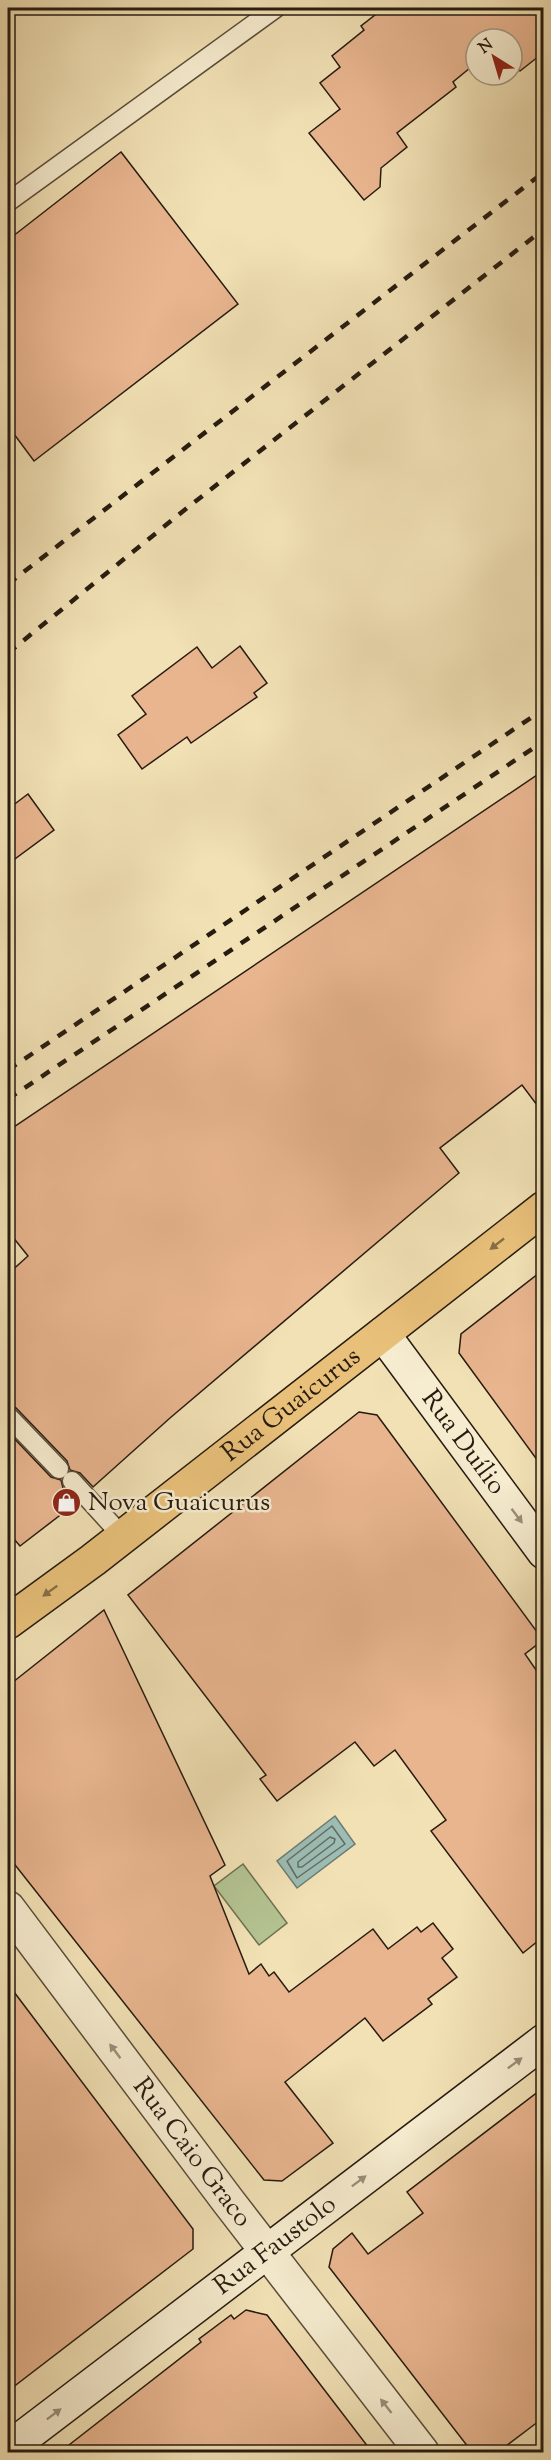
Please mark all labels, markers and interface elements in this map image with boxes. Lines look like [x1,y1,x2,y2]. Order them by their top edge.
north arrow [464,27,524,87]
text: N [474,34,499,60]
one-way arrow [490,1238,505,1250]
street label: Rua Guaicurus [214,1339,369,1471]
street label: Rua Duílio [412,1382,514,1503]
place label: Nova Guaicurus [88,1485,270,1522]
shop icon: Nova Guaicurus [51,1487,83,1519]
one-way arrow [511,1509,523,1524]
one-way arrow [43,1585,59,1597]
one-way arrow [109,2043,121,2059]
one-way arrow [507,2057,522,2069]
street label: Rua Caio Graco [123,2070,260,2235]
one-way arrow [351,2175,367,2187]
street label: Rua Faustolo [206,2187,344,2304]
one-way arrow [381,2399,393,2414]
one-way arrow [46,2407,62,2420]

